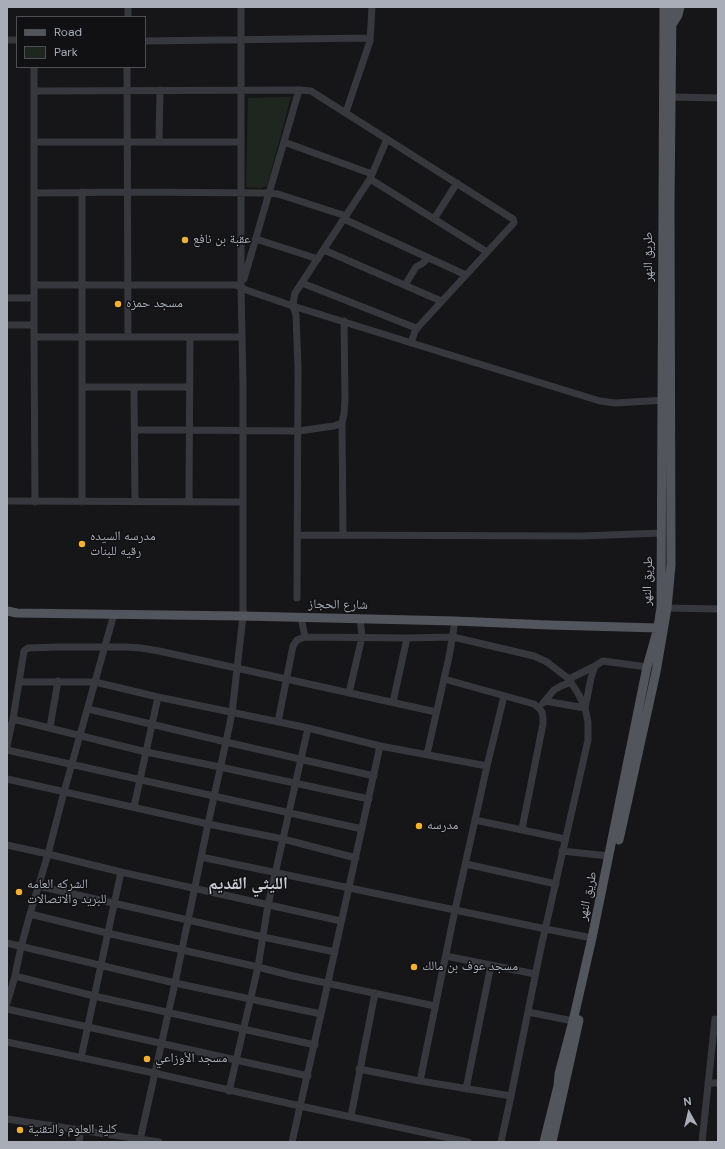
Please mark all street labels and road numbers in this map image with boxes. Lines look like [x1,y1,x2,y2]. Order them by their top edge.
street label: طريق النهر [641,232,657,282]
street label: طريق النهر [639,556,657,606]
street label: شارع الحجاز [308,597,368,613]
street label: طريق النهر [575,870,601,922]

